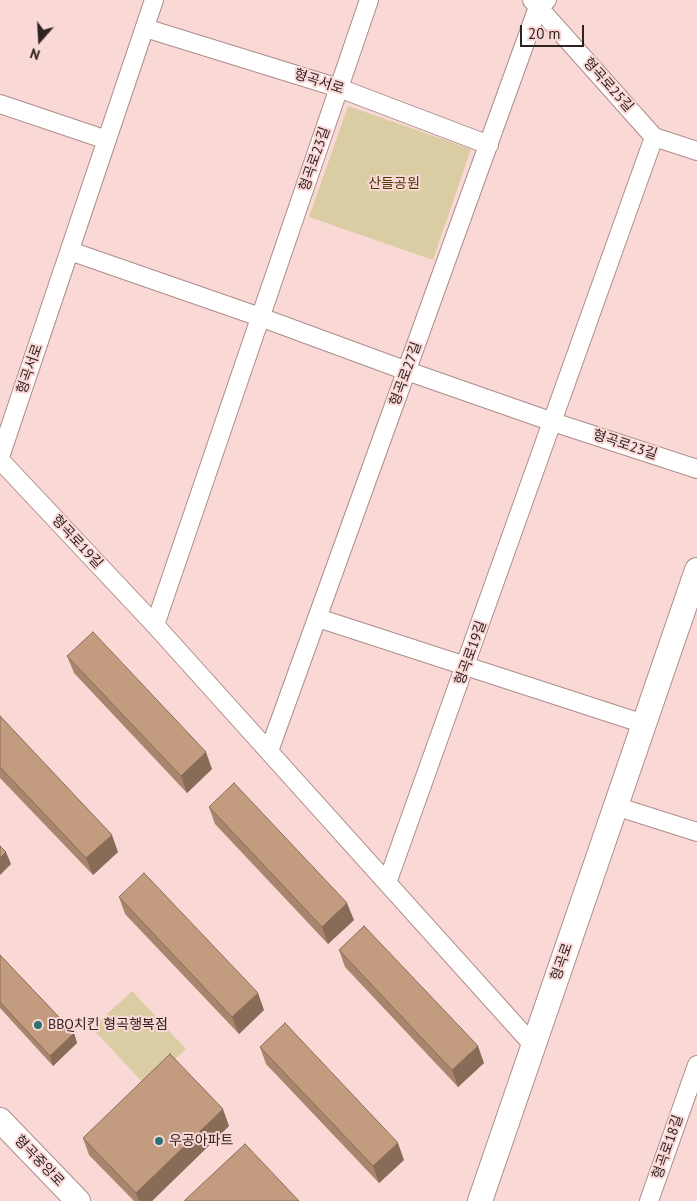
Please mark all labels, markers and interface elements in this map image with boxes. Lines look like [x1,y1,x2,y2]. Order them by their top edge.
north arrow [15,15,65,65]
scale bar [522,15,586,47]
text: 20 m [528,24,561,43]
text: N [28,44,42,64]
street label: 형곡로25길 [579,55,637,115]
street label: 형곡서로 [292,66,346,98]
street label: 형곡로23길 [296,125,334,193]
park label: 산들공원 [368,176,420,192]
street label: 형곡로27길 [387,340,425,408]
street label: 형곡서로 [14,342,46,396]
street label: 형곡로23길 [591,427,659,463]
street label: 형곡로19길 [48,512,106,572]
street label: 형곡로19길 [452,619,490,687]
street label: 형곡로 [548,941,576,983]
place label: BBQ치킨 형곡행복점 [48,1017,168,1033]
marker: BBQ치킨 형곡행복점 [32,1019,44,1031]
street label: 형곡로18길 [649,1113,687,1181]
street label: 형곡중앙로 [11,1132,67,1190]
place label: 우공아파트 [169,1133,233,1149]
marker: 우공아파트 [153,1135,165,1147]

